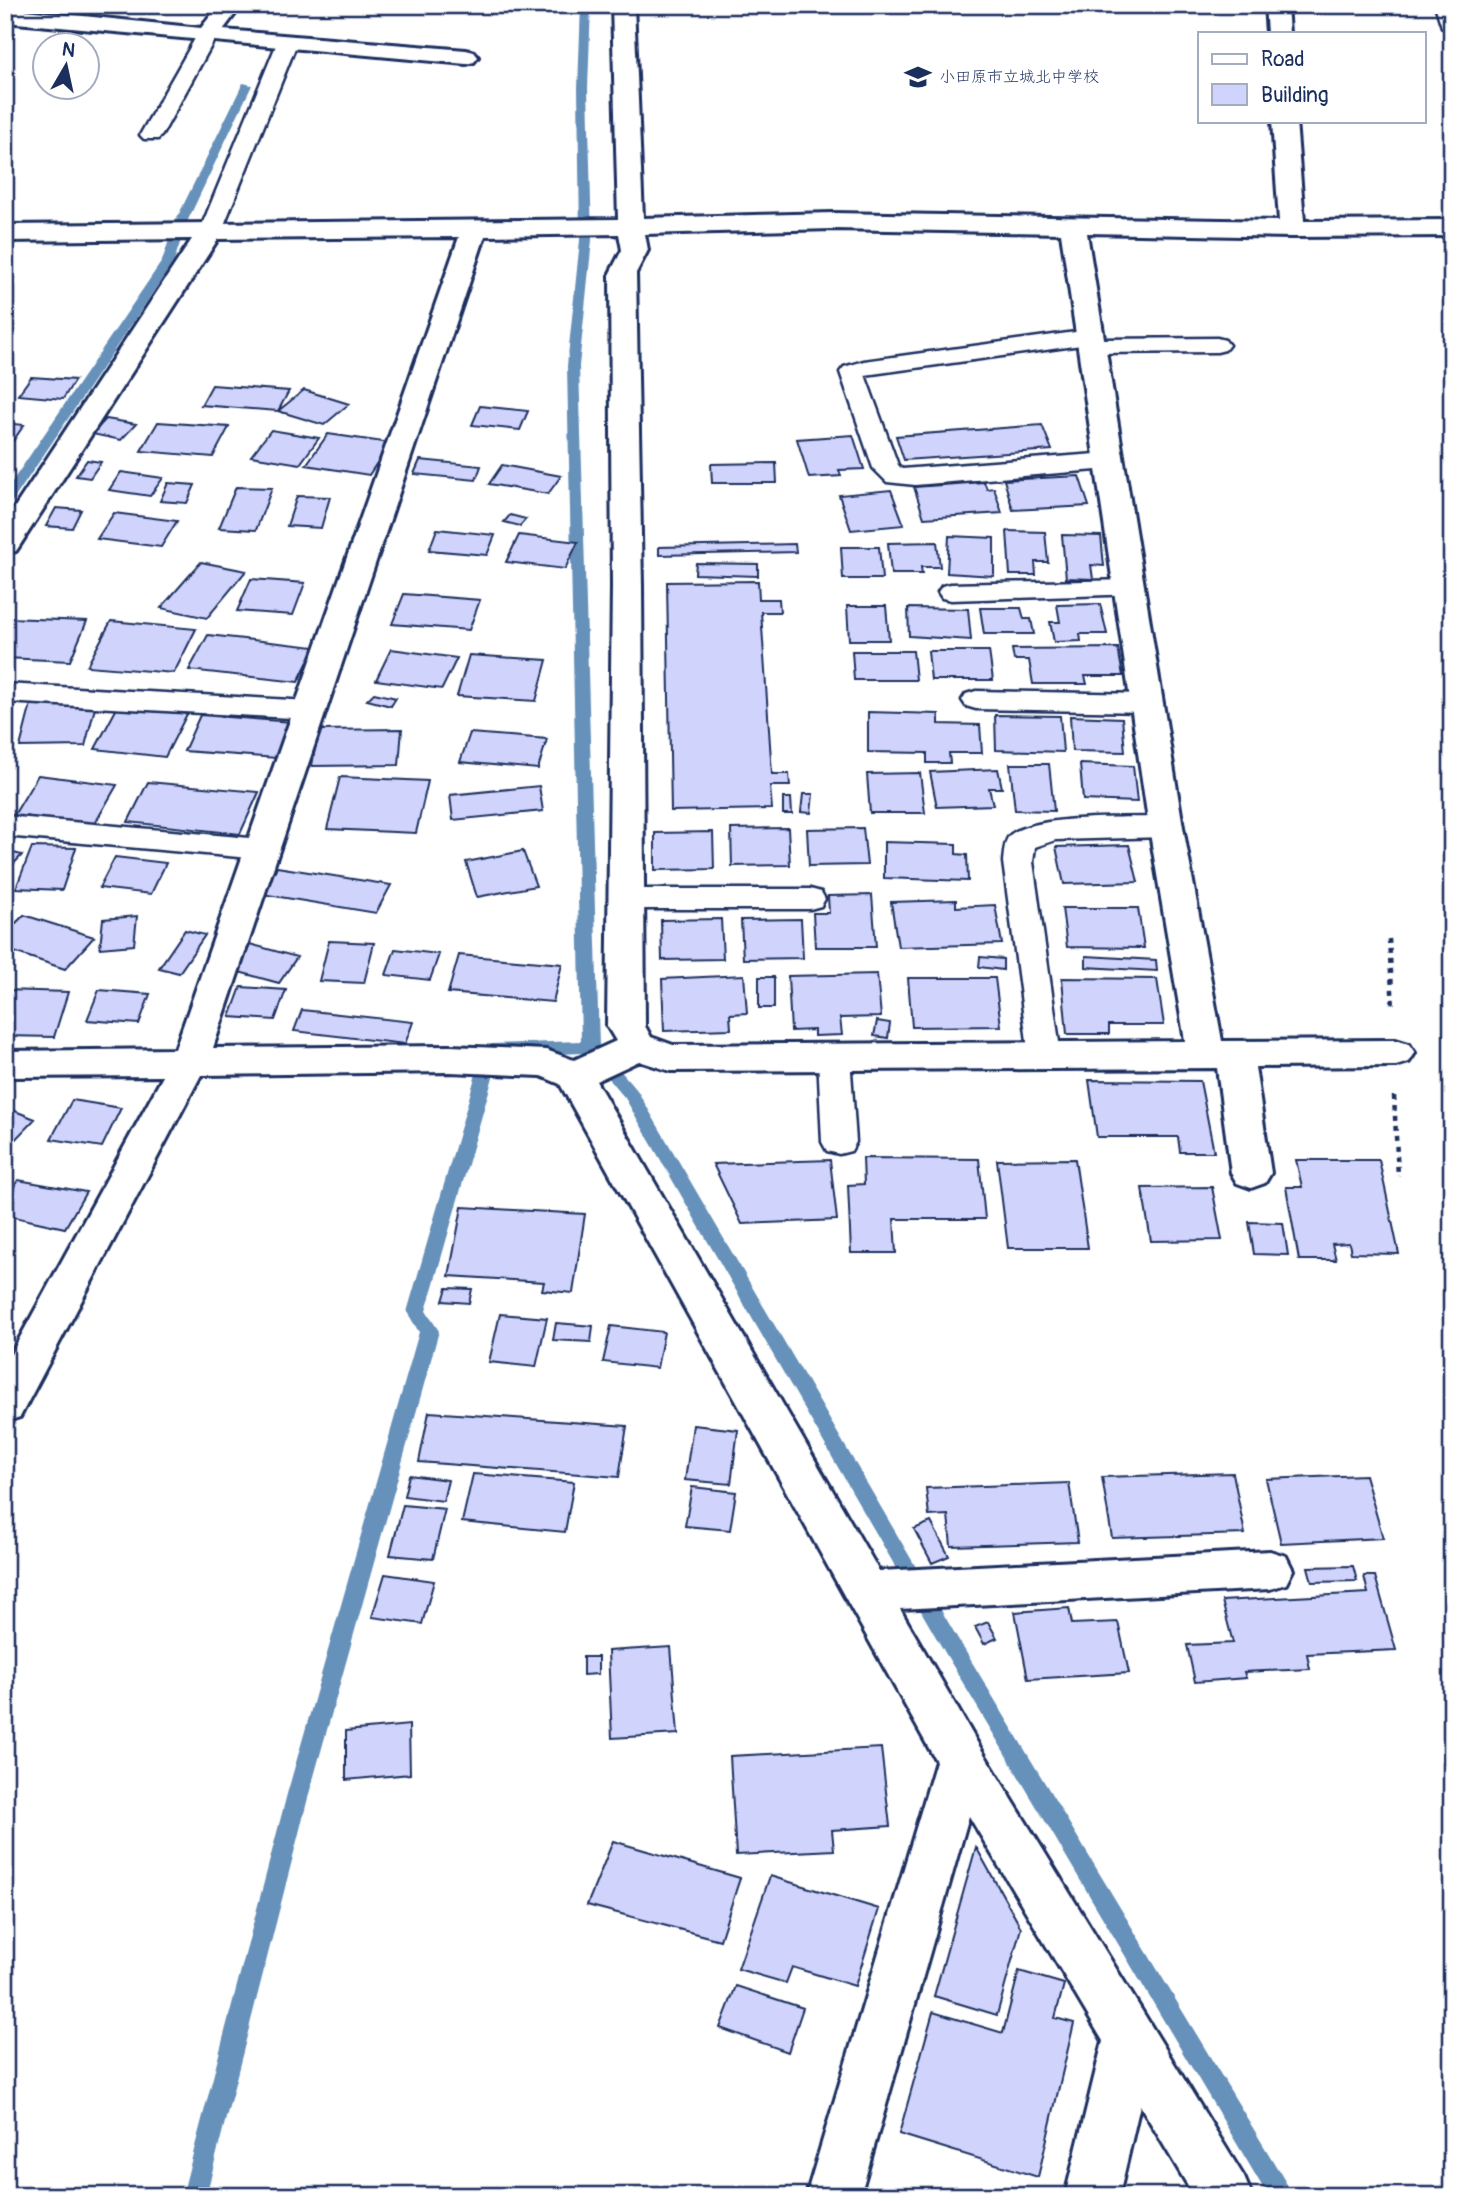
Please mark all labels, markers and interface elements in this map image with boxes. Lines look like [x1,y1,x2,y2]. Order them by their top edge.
north arrow [32,32,102,102]
legend [1198,32,1426,122]
text: N [60,37,77,63]
text: Road [1261,46,1305,73]
school or university icon: 小田原市立城北中学校 [903,62,933,92]
place label: 小田原市立城北中学校 [939,67,1099,87]
text: Building [1261,82,1328,109]

